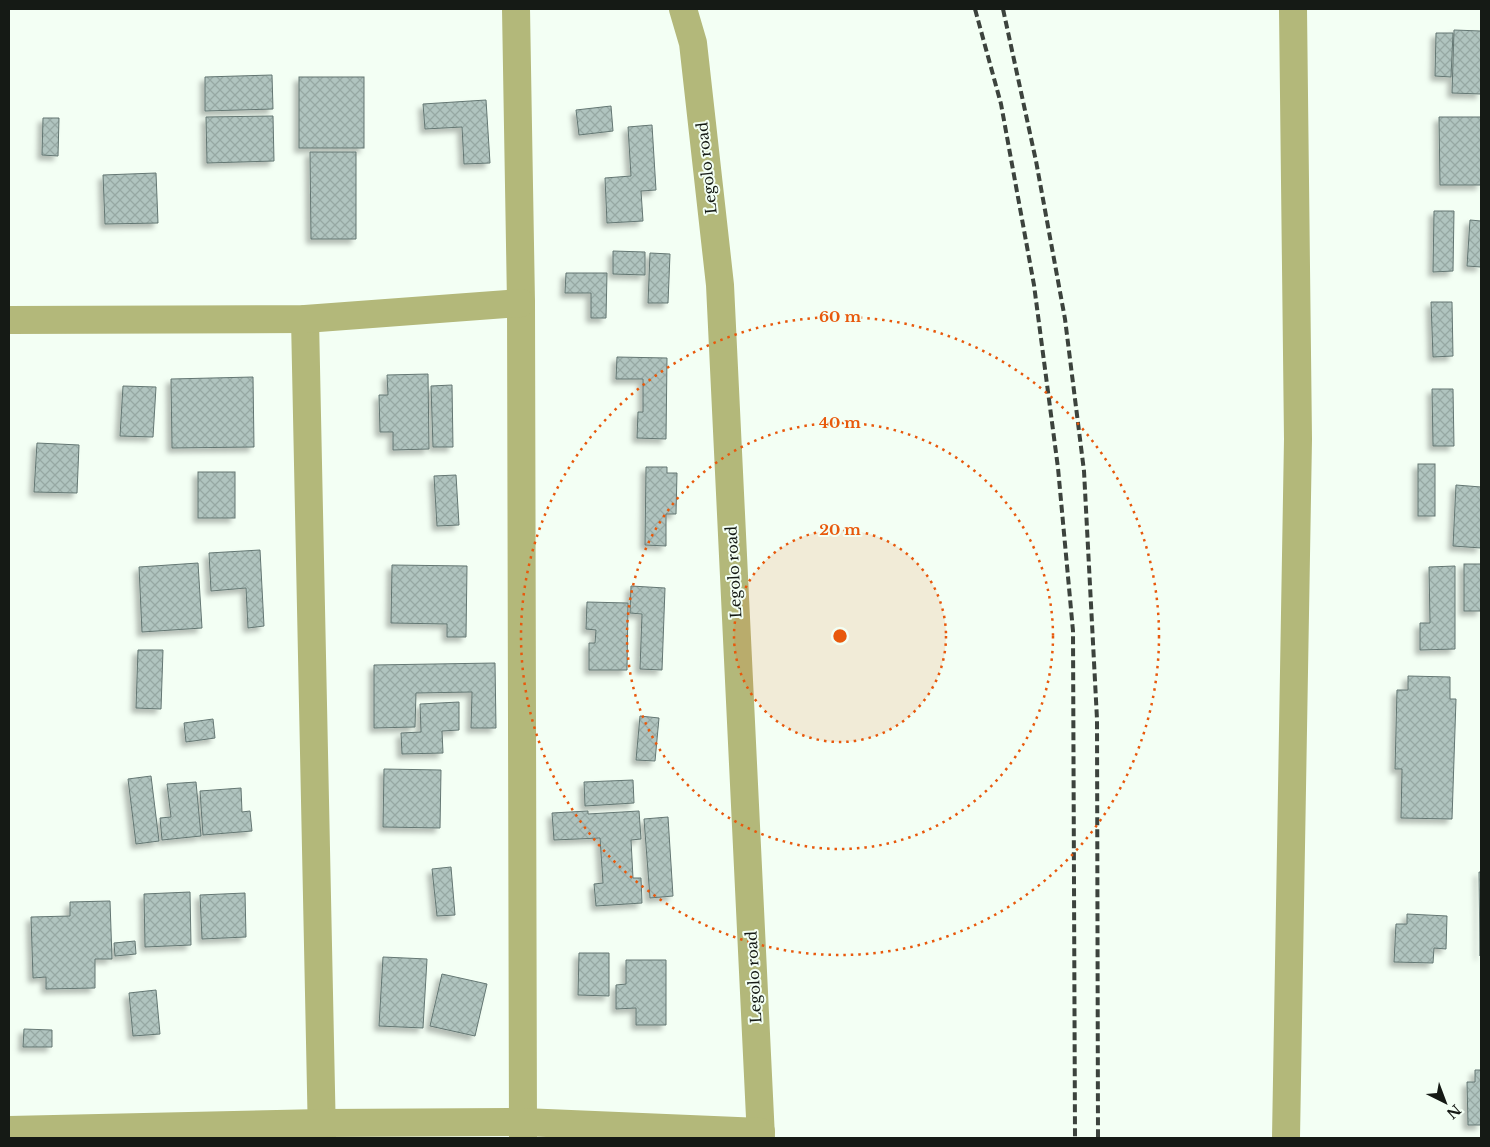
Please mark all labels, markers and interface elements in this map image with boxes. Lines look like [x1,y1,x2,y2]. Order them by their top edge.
street label: Legolo road [692,121,721,215]
text: 60 m [819,307,861,326]
text: 40 m [819,413,861,432]
text: 20 m [819,520,861,539]
street label: Legolo road [722,525,745,619]
centre of rings [831,627,849,645]
street label: Legolo road [742,930,765,1024]
north arrow [1420,1077,1470,1127]
text: N [1443,1101,1465,1123]

